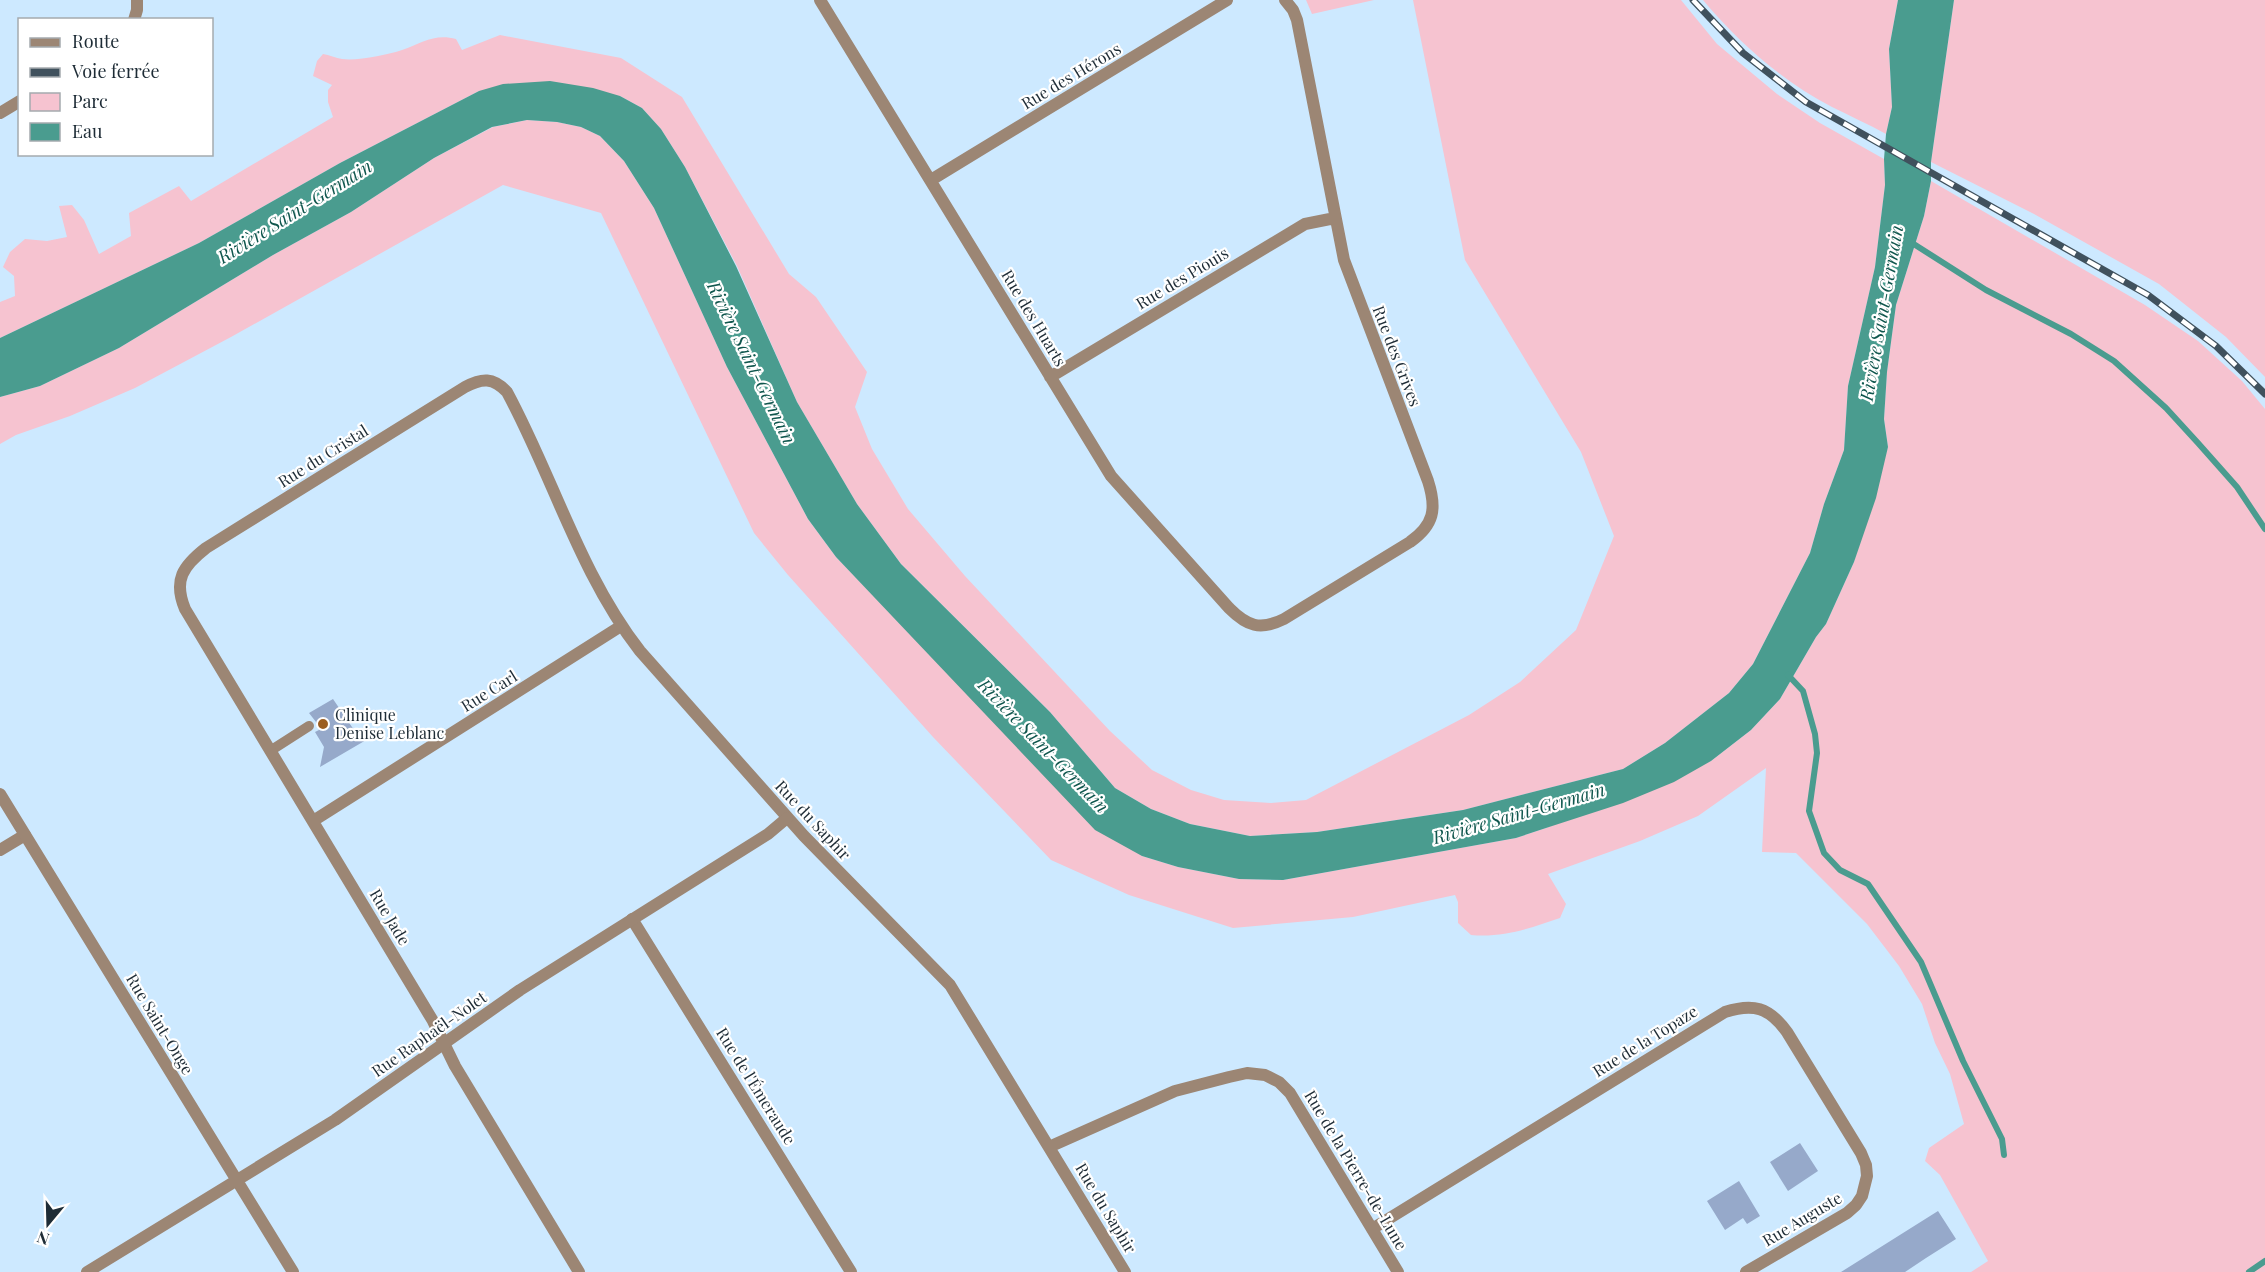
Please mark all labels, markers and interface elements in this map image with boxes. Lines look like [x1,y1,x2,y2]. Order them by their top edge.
legend [18,18,213,156]
text: Route [72,29,119,53]
street label: Rue des Hérons [1017,38,1124,114]
text: Voie ferrée [71,59,160,83]
text: Parc [72,89,108,113]
text: Eau [72,119,103,143]
water label: Rivière Saint-Germain [212,154,376,269]
water label: Rivière Saint-Germain [1854,223,1908,404]
street label: Rue des Piouis [1132,242,1232,313]
street label: Rue des Huarts [997,265,1072,370]
water label: Rivière Saint-Germain [702,276,802,448]
street label: Rue des Grives [1369,302,1426,409]
street label: Rue du Cristal [274,419,372,492]
street label: Rue Carl [457,665,521,716]
water label: Rivière Saint-Germain [973,672,1114,818]
place label: Clinique Denise Leblanc [335,704,445,743]
marker: Clinique Denise Leblanc [316,717,330,731]
street label: Rue du Saphir [771,775,856,864]
water label: Rivière Saint-Germain [1429,777,1608,849]
street label: Rue Jade [365,885,415,949]
street label: Rue Saint-Onge [122,970,199,1078]
street label: Rue Raphaël-Nolet [367,986,490,1081]
street label: Rue de la Topaze [1588,1000,1701,1081]
street label: Rue de l'Émeraude [712,1023,801,1148]
street label: Rue de la Pierre-de-Lune [1300,1086,1413,1254]
street label: Rue du Saphir [1071,1159,1142,1257]
street label: Rue Auguste [1758,1187,1845,1250]
north arrow [18,1194,78,1254]
text: N [34,1227,52,1250]

